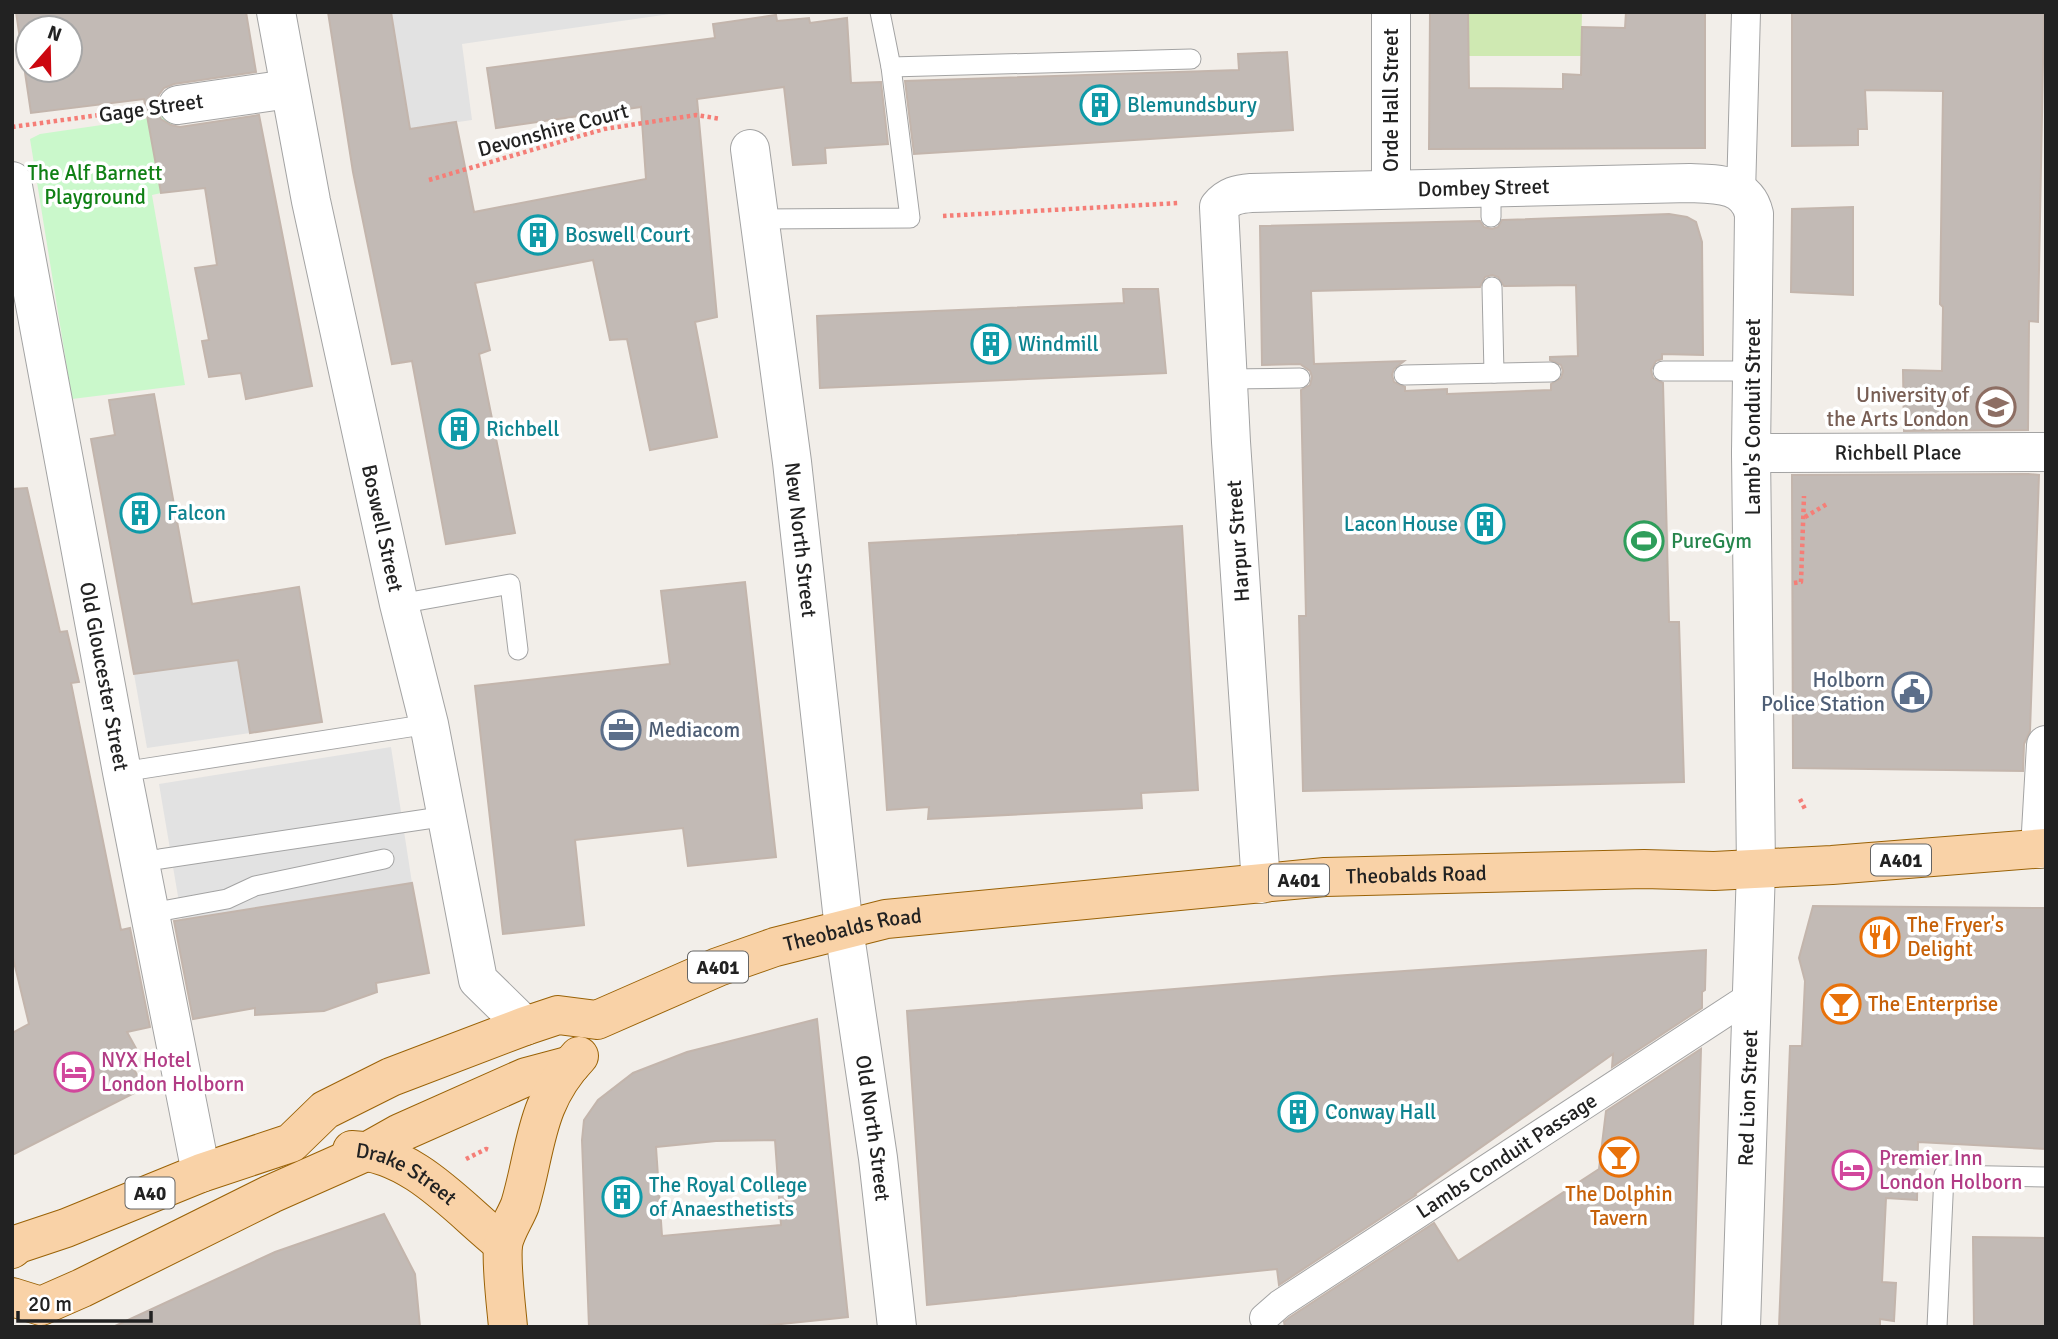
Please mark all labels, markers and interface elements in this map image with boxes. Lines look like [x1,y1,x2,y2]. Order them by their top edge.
north arrow [14,14,84,84]
text: N [44,20,65,48]
street label: Orde Hall Street [1378,28,1404,172]
building icon: Blemundsbury [1079,84,1121,126]
street label: Gage Street [97,88,205,128]
place label: Blemundsbury [1127,92,1257,118]
street label: Devonshire Court [475,97,631,163]
park label: The Alf Barnett Playground [28,160,162,210]
street label: Dombey Street [1417,173,1550,202]
building icon: Boswell Court [517,214,559,256]
place label: Boswell Court [565,222,690,248]
street label: Lamb's Conduit Street [1740,318,1766,516]
building icon: Windmill [970,323,1012,365]
place label: Windmill [1018,331,1099,357]
place label: University of the Arts London [1827,382,1970,432]
school or university icon: University of the Arts London [1975,386,2017,428]
building icon: Richbell [438,408,480,450]
place label: Richbell [486,416,559,442]
street label: Richbell Place [1834,439,1962,466]
street label: New North Street [779,461,822,619]
street label: Boswell Street [356,462,409,594]
street label: Harpur Street [1221,479,1255,603]
building icon: Falcon [119,492,161,534]
place label: Falcon [167,500,226,526]
building icon: Lacon House [1464,503,1506,545]
place label: Lacon House [1344,511,1458,537]
sports icon: PureGym [1623,520,1665,562]
place label: PureGym [1671,528,1752,554]
street label: Old Gloucester Street [74,580,135,773]
place label: Holborn Police Station [1761,667,1885,717]
public building icon: Holborn Police Station [1891,671,1933,713]
office icon: Mediacom [600,709,642,751]
place label: Mediacom [648,717,740,743]
road number: A401 [1871,845,1931,876]
street label: Theobalds Road [1346,860,1487,889]
road number: A401 [1269,864,1329,895]
street label: Theobalds Road [781,903,923,957]
place label: The Fryer's Delight [1907,912,2004,962]
restaurant icon: The Fryer's Delight [1859,916,1901,958]
road number: A401 [688,951,748,982]
bar icon: The Enterprise [1820,983,1862,1025]
place label: The Enterprise [1868,991,1998,1017]
street label: Red Lion Street [1733,1029,1763,1167]
place label: NYX Hotel London Holborn [101,1047,244,1097]
hotel icon: NYX Hotel London Holborn [53,1051,95,1093]
street label: Old North Street [850,1053,896,1203]
street label: Lambs Conduit Passage [1411,1087,1602,1224]
building icon: Conway Hall [1277,1091,1319,1133]
place label: Conway Hall [1325,1099,1436,1125]
bar icon: The Dolphin Tavern [1598,1136,1640,1178]
street label: Drake Street [354,1137,462,1211]
place label: Premier Inn London Holborn [1879,1145,2022,1195]
hotel icon: Premier Inn London Holborn [1831,1149,1873,1191]
place label: The Royal College of Anaesthetists [649,1172,807,1222]
building icon: The Royal College of Anaesthetists [601,1176,643,1218]
road number: A40 [125,1177,174,1208]
place label: The Dolphin Tavern [1565,1181,1673,1231]
scale bar [18,1280,150,1324]
text: 20 m [28,1291,72,1317]

